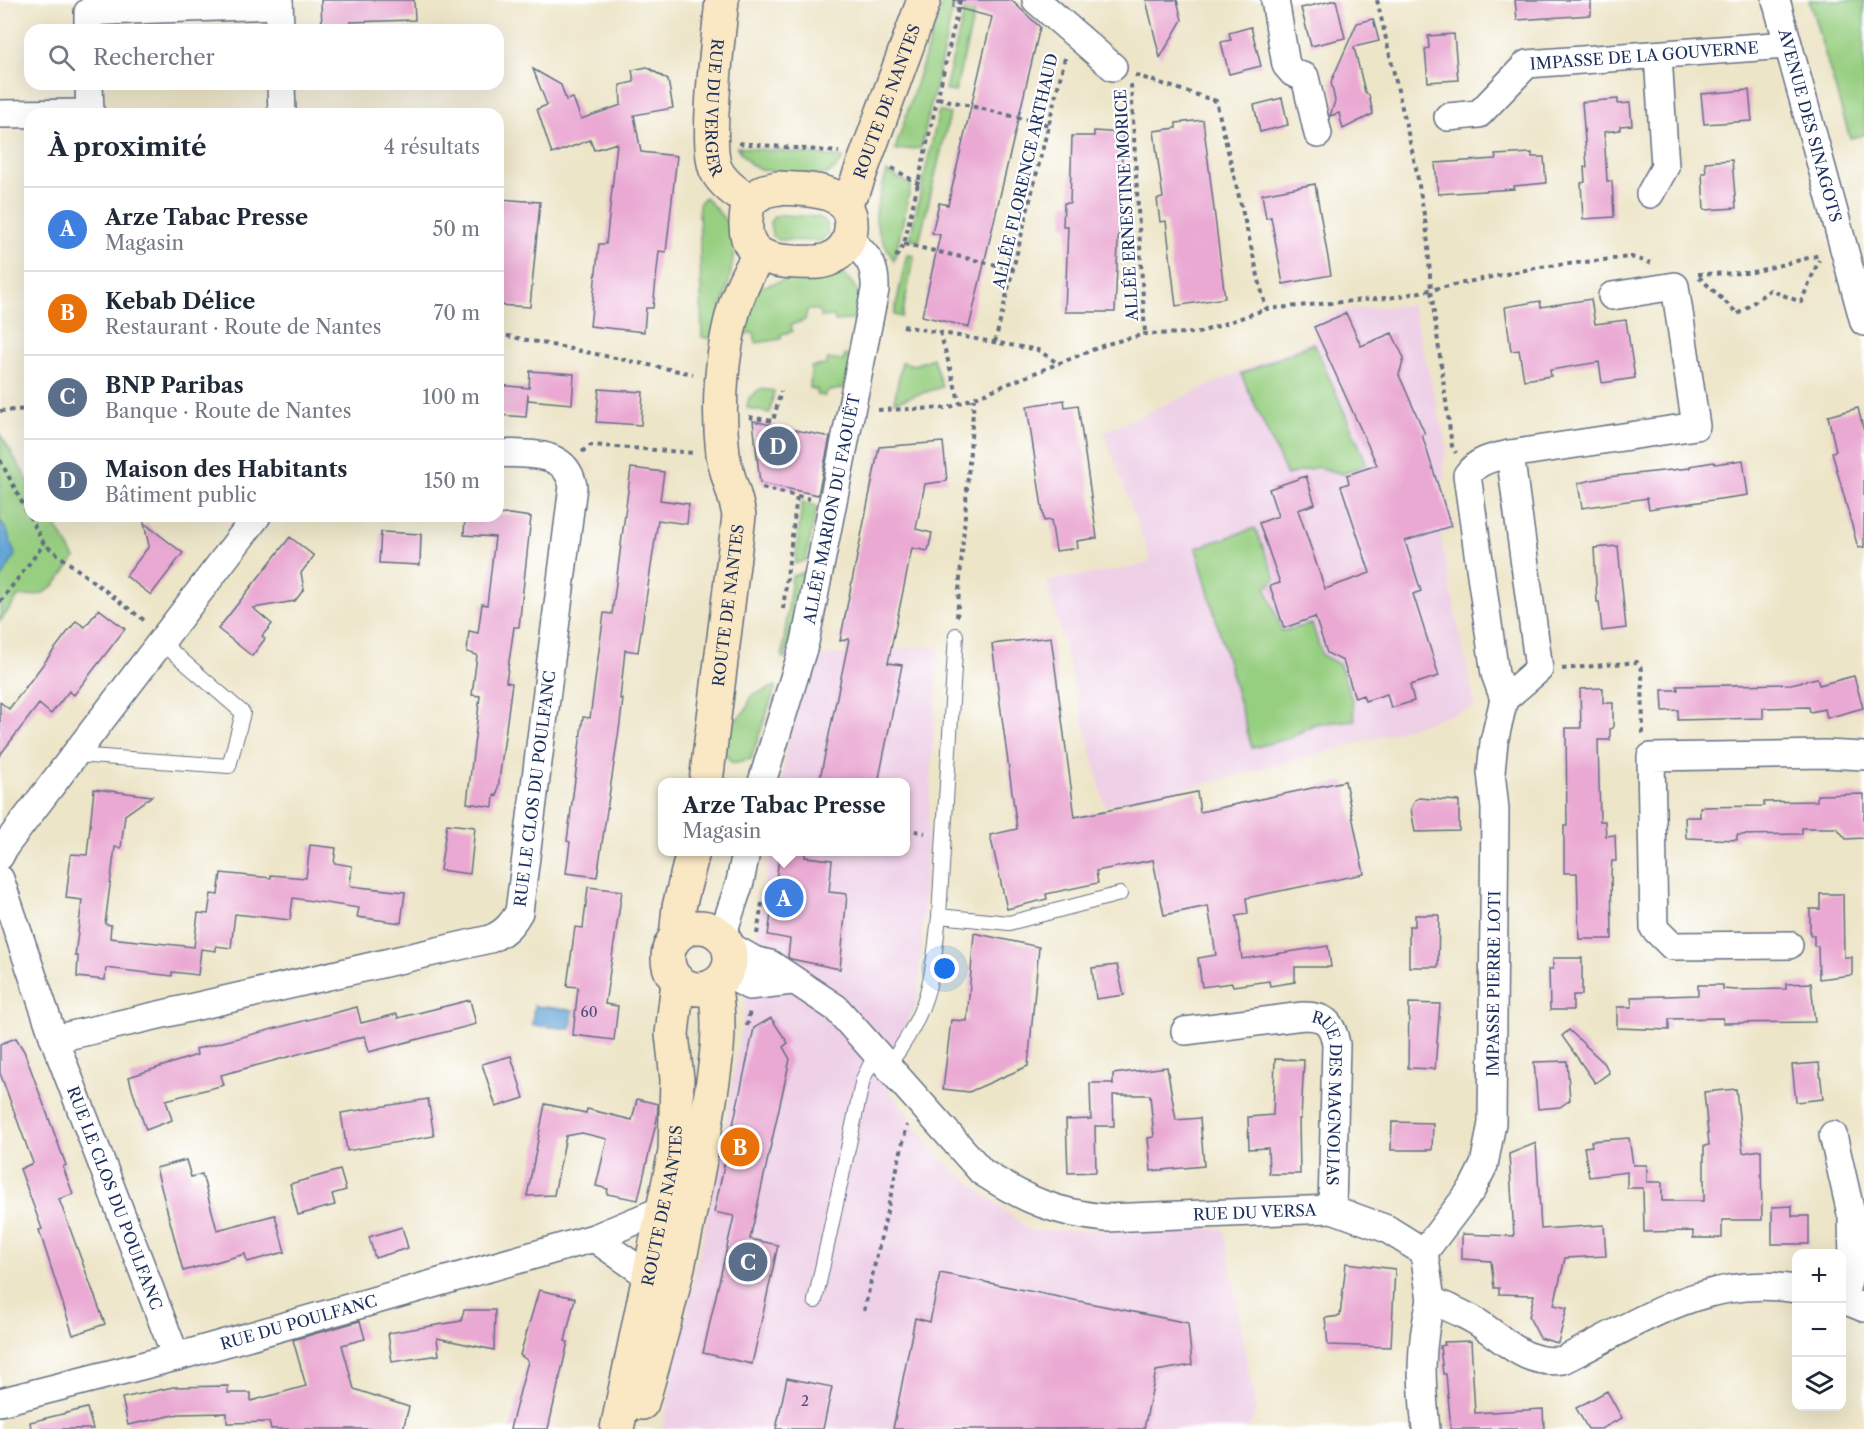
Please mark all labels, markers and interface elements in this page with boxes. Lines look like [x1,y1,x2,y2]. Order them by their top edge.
street label: ROUTE DE NANTES [849,21,924,181]
search box [24,24,504,90]
street label: AVENUE DES SINAGOTS [1774,25,1846,224]
street label: IMPASSE DE LA GOUVERNE [1529,37,1759,74]
street label: RUE DU VERGER [701,38,728,181]
icon: search [45,41,78,74]
text: Rechercher [93,44,215,71]
street label: ALLÉE FLORENCE ARTHAUD [988,51,1062,292]
street label: ALLÉE ERNESTINE MORICE [1110,89,1142,322]
text: À proximité [48,131,207,163]
text: 4 résultats [383,135,480,159]
text: Arze Tabac Presse [105,204,308,231]
text: A [60,217,75,241]
text: 50 m [433,217,480,241]
text: Magasin [105,231,184,255]
text: Kebab Délice [105,288,255,315]
text: B [60,301,75,325]
text: 70 m [434,301,480,325]
text: Restaurant · Route de Nantes [105,315,381,339]
text: BNP Paribas [105,372,244,399]
text: C [59,385,76,409]
text: 100 m [422,385,480,409]
street label: ALLÉE MARION DU FAOUËT [799,392,864,627]
text: Banque · Route de Nantes [105,399,351,423]
pin: D [758,424,798,468]
text: Maison des Habitants [105,456,348,483]
text: D [59,469,76,493]
text: 150 m [424,469,480,493]
text: Bâtiment public [105,483,257,507]
street label: ROUTE DE NANTES [708,523,748,688]
street label: RUE LE CLOS DU POULFANC [510,670,559,908]
popup [658,778,910,856]
text: Arze Tabac Presse [682,792,886,819]
text: Magasin [682,819,761,843]
pin: A [764,876,804,920]
street label: IMPASSE PIERRE LOTI [1482,891,1504,1077]
your location [930,954,959,983]
house number: 60 [580,1003,598,1021]
street label: RUE DES MAGNOLIAS [1310,1006,1346,1186]
street label: RUE LE CLOS DU POULFANC [63,1083,167,1312]
pin: B [720,1124,760,1170]
street label: ROUTE DE NANTES [637,1125,686,1288]
street label: RUE DU VERSA [1193,1200,1318,1225]
pin: C [728,1240,768,1284]
map controls [1792,1249,1846,1411]
button: + [1792,1249,1846,1303]
street label: RUE DU POULFANC [218,1290,379,1354]
button: − [1792,1303,1846,1357]
button: layers [1792,1357,1846,1411]
house number: 2 [801,1392,809,1410]

